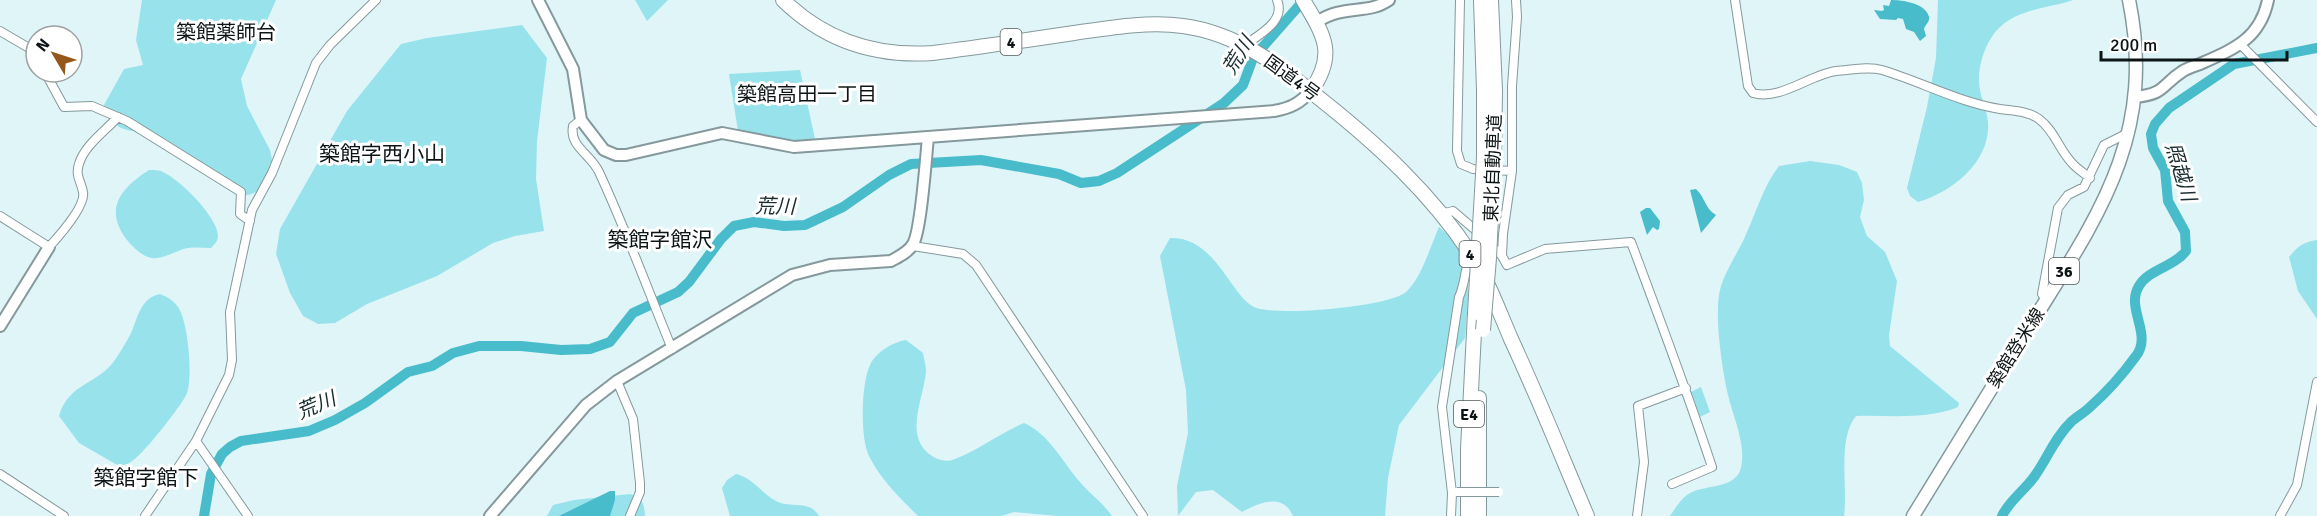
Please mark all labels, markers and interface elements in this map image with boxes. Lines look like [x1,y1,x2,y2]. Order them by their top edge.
district label: 築館薬師台 [176,20,276,45]
north arrow [24,24,84,84]
scale bar [2101,24,2287,62]
road number: 4 [1000,29,1022,55]
water label: 荒川 [1217,30,1261,79]
text: 200 m [2110,34,2157,56]
text: N [32,35,54,56]
street label: 国道4号 [1260,50,1324,106]
district label: 築館高田一丁目 [737,82,877,107]
street label: 東北自動車道 [1480,114,1506,222]
water label: 照越川 [2160,140,2202,206]
district label: 築館字西小山 [319,141,445,167]
water label: 荒川 [755,194,797,219]
district label: 築館字館沢 [608,227,713,253]
road number: 4 [1460,241,1480,267]
road number: 36 [2049,258,2079,284]
street label: 築館登米線 [1983,304,2049,392]
water label: 荒川 [293,385,341,425]
road number: E4 [1454,401,1484,427]
district label: 築館字館下 [94,465,199,491]

